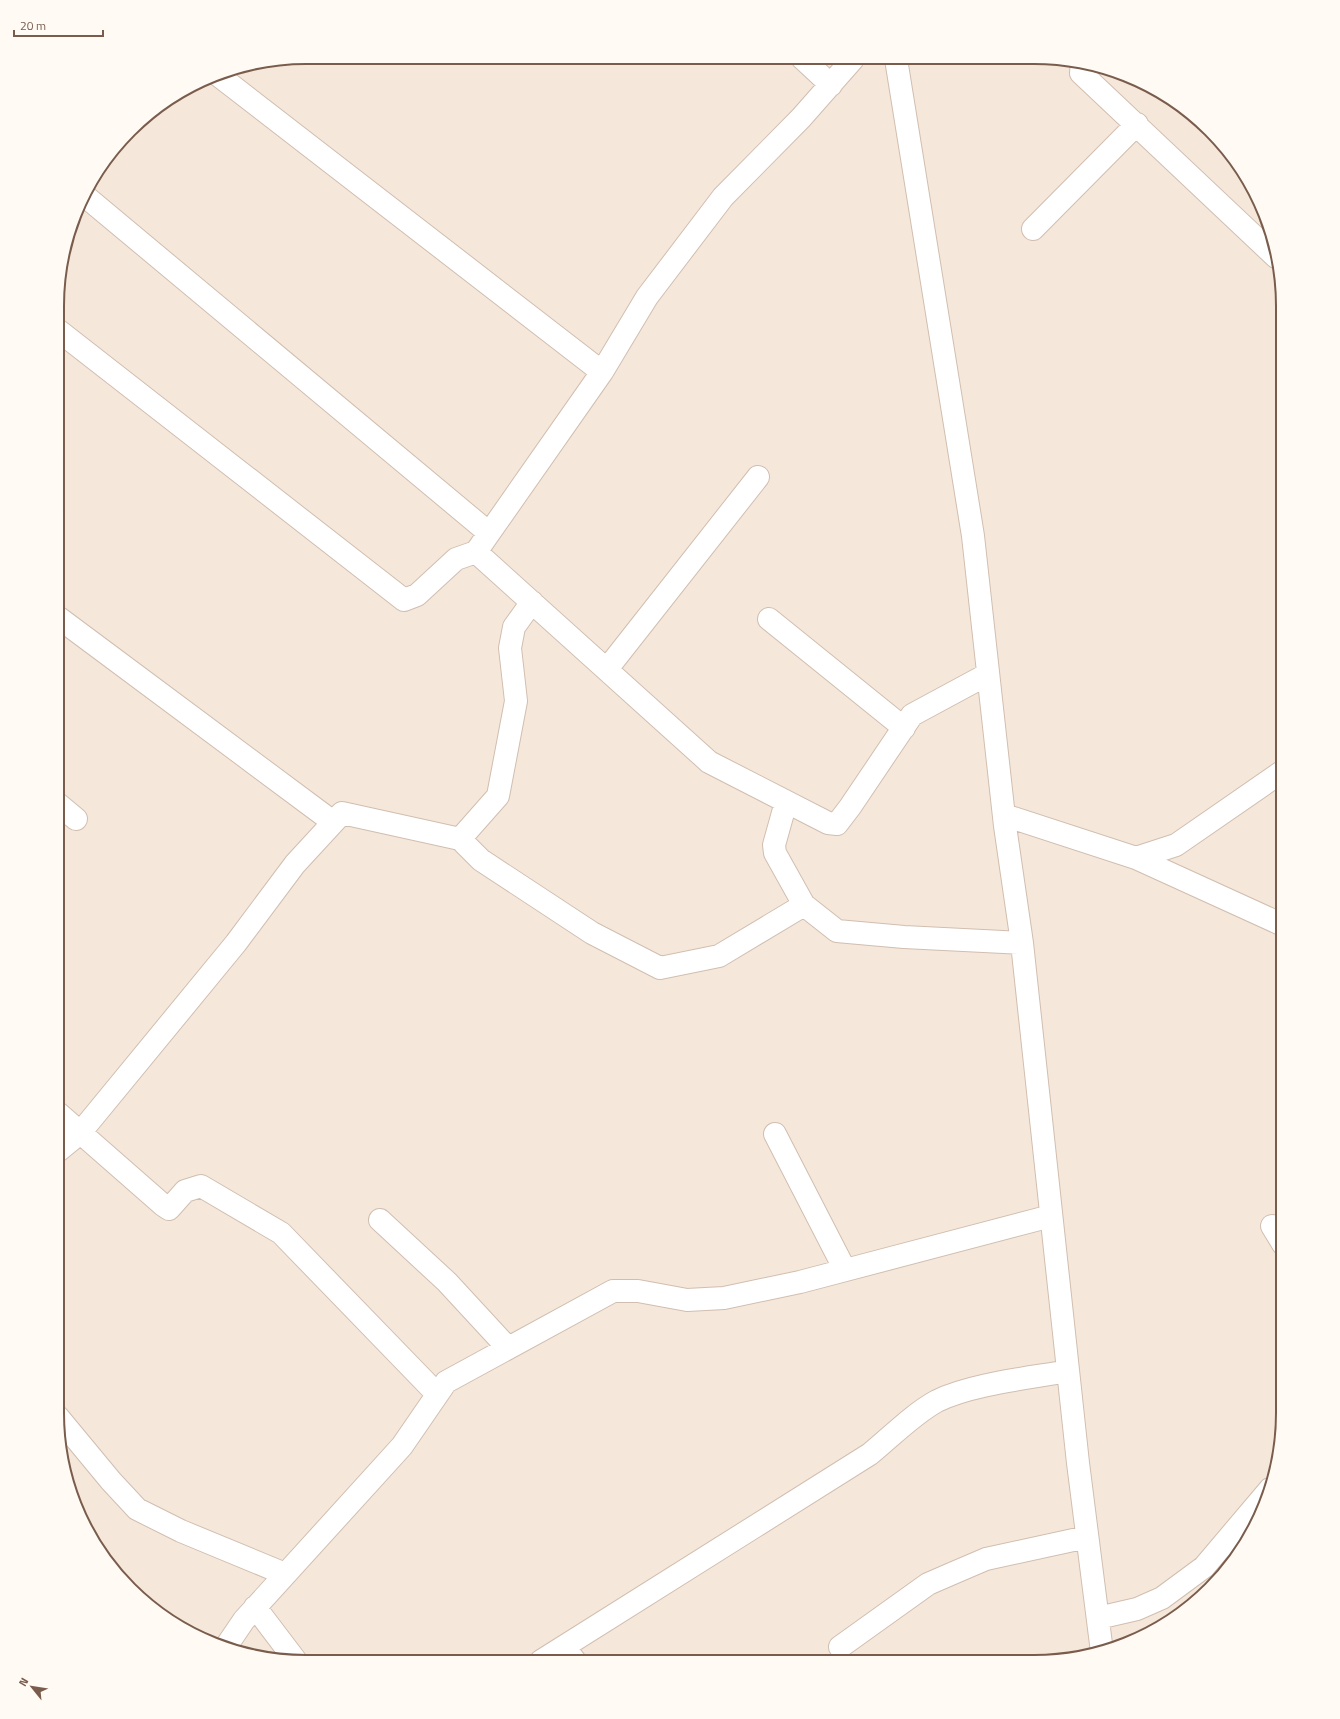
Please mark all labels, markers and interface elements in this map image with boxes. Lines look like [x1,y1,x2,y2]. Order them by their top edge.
scale bar [14,12,103,38]
text: 20 m [20,16,46,35]
north arrow [12,1667,52,1707]
text: N [15,1675,32,1689]

